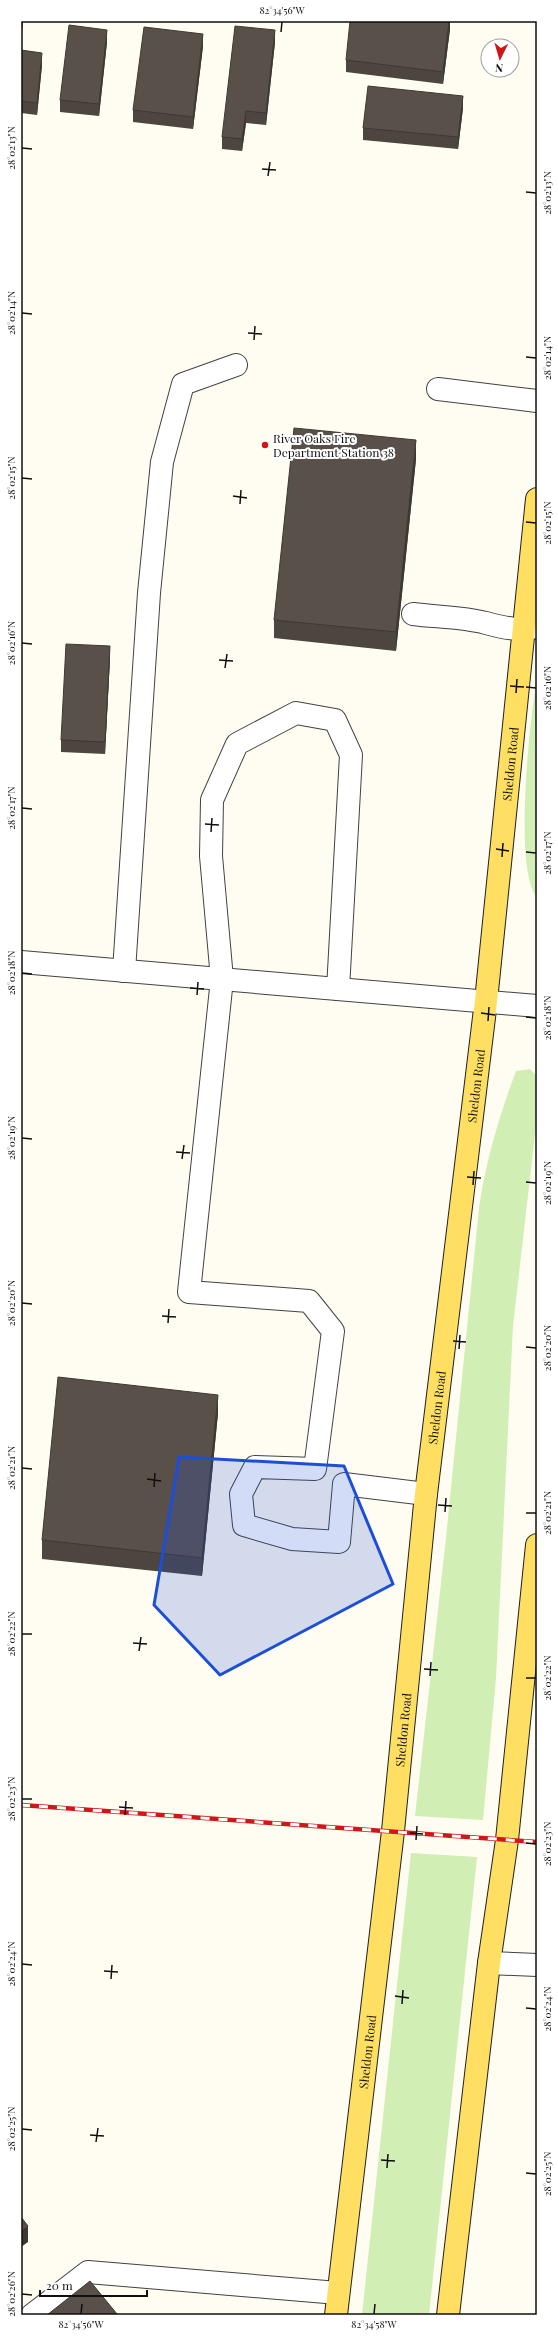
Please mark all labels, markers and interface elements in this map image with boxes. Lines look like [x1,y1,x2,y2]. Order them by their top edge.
text: 82°34'56"W [259,3,306,17]
north arrow [480,38,520,78]
text: N [494,61,504,76]
text: 28°02'13"N [4,126,18,170]
text: 28°02'13"N [540,171,554,215]
text: 28°02'14"N [4,291,18,335]
text: 28°02'14"N [540,336,554,380]
place label: River Oaks Fire Department Station 38 [273,430,394,460]
marker: River Oaks Fire Department Station 38 [260,440,270,450]
text: 28°02'15"N [4,456,18,500]
text: 28°02'15"N [540,501,554,545]
text: 28°02'16"N [4,621,18,665]
text: 28°02'16"N [540,666,554,710]
street label: Sheldon Road [498,726,522,801]
text: 28°02'17"N [4,786,18,830]
text: 28°02'17"N [540,831,554,875]
text: 28°02'18"N [4,951,18,995]
text: 28°02'18"N [540,996,554,1040]
street label: Sheldon Road [463,1048,488,1124]
text: 28°02'19"N [4,1116,18,1160]
text: 28°02'19"N [540,1161,554,1205]
text: 28°02'20"N [4,1280,18,1326]
text: 28°02'20"N [540,1325,554,1371]
street label: Sheldon Road [424,1370,449,1445]
text: 28°02'21"N [4,1446,18,1490]
text: 28°02'21"N [540,1491,554,1535]
text: 28°02'22"N [4,1611,18,1657]
text: 28°02'22"N [540,1655,554,1701]
street label: Sheldon Road [391,1692,414,1767]
text: 28°02'23"N [4,1777,18,1821]
text: 28°02'23"N [540,1822,554,1866]
text: 28°02'24"N [4,1941,18,1987]
text: 28°02'24"N [540,1986,554,2032]
street label: Sheldon Road [355,2014,379,2090]
text: 28°02'25"N [4,2107,18,2151]
text: 28°02'25"N [540,2152,554,2196]
text: 28°02'26"N [4,2271,18,2317]
scale bar [40,2272,147,2298]
text: 20 m [46,2277,73,2293]
text: 82°34'56"W [58,2317,105,2331]
text: 82°34'58"W [351,2317,398,2331]

